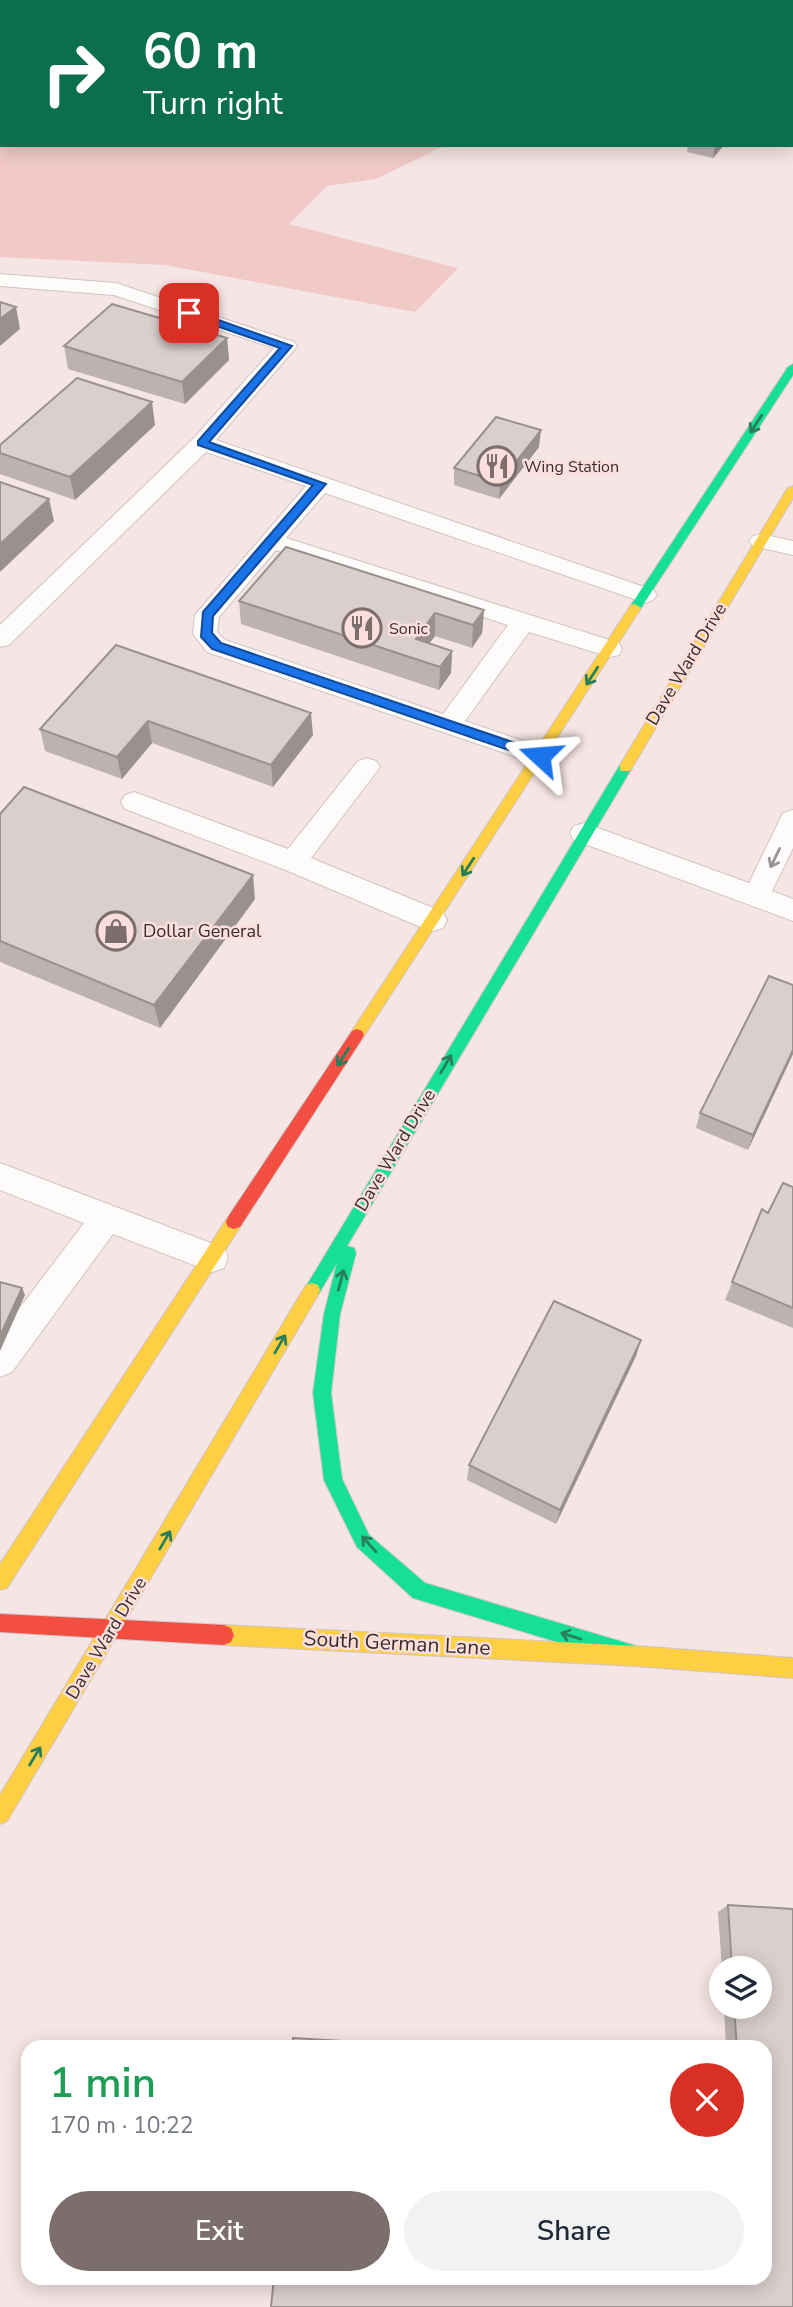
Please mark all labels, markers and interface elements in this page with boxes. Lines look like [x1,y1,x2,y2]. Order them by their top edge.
text: 60 m [143,18,258,85]
icon: right [28,28,119,119]
text: Turn right [143,82,283,125]
pin [159,283,219,343]
icon: arrive [170,294,208,332]
one-way arrow [749,414,763,433]
restaurant icon: Wing Station [476,445,518,487]
place label: Wing Station [524,456,619,478]
street label: Dave Ward Drive [640,598,732,730]
restaurant icon: Sonic [341,607,383,649]
place label: Sonic [389,618,429,640]
one-way arrow [585,666,599,686]
position arrow [503,719,577,793]
one-way arrow [767,847,781,868]
one-way arrow [460,857,475,876]
shop icon: Dollar General [95,910,137,952]
place label: Dollar General [143,919,262,943]
one-way arrow [336,1047,350,1067]
one-way arrow [440,1054,454,1074]
street label: Dave Ward Drive [349,1084,441,1216]
one-way arrow [335,1269,348,1291]
one-way arrow [274,1334,288,1354]
one-way arrow [158,1530,172,1550]
one-way arrow [360,1536,377,1553]
street label: Dave Ward Drive [60,1572,152,1704]
street label: South German Lane [303,1624,491,1662]
one-way arrow [560,1629,582,1642]
one-way arrow [29,1746,43,1766]
map controls [709,1956,772,2019]
button: layers [709,1956,772,2019]
text: 1 min [49,2055,156,2112]
button: close [670,2063,744,2137]
text: 170 m · 10:22 [49,2110,194,2141]
button: Exit [49,2191,390,2271]
button: Share [404,2191,744,2271]

